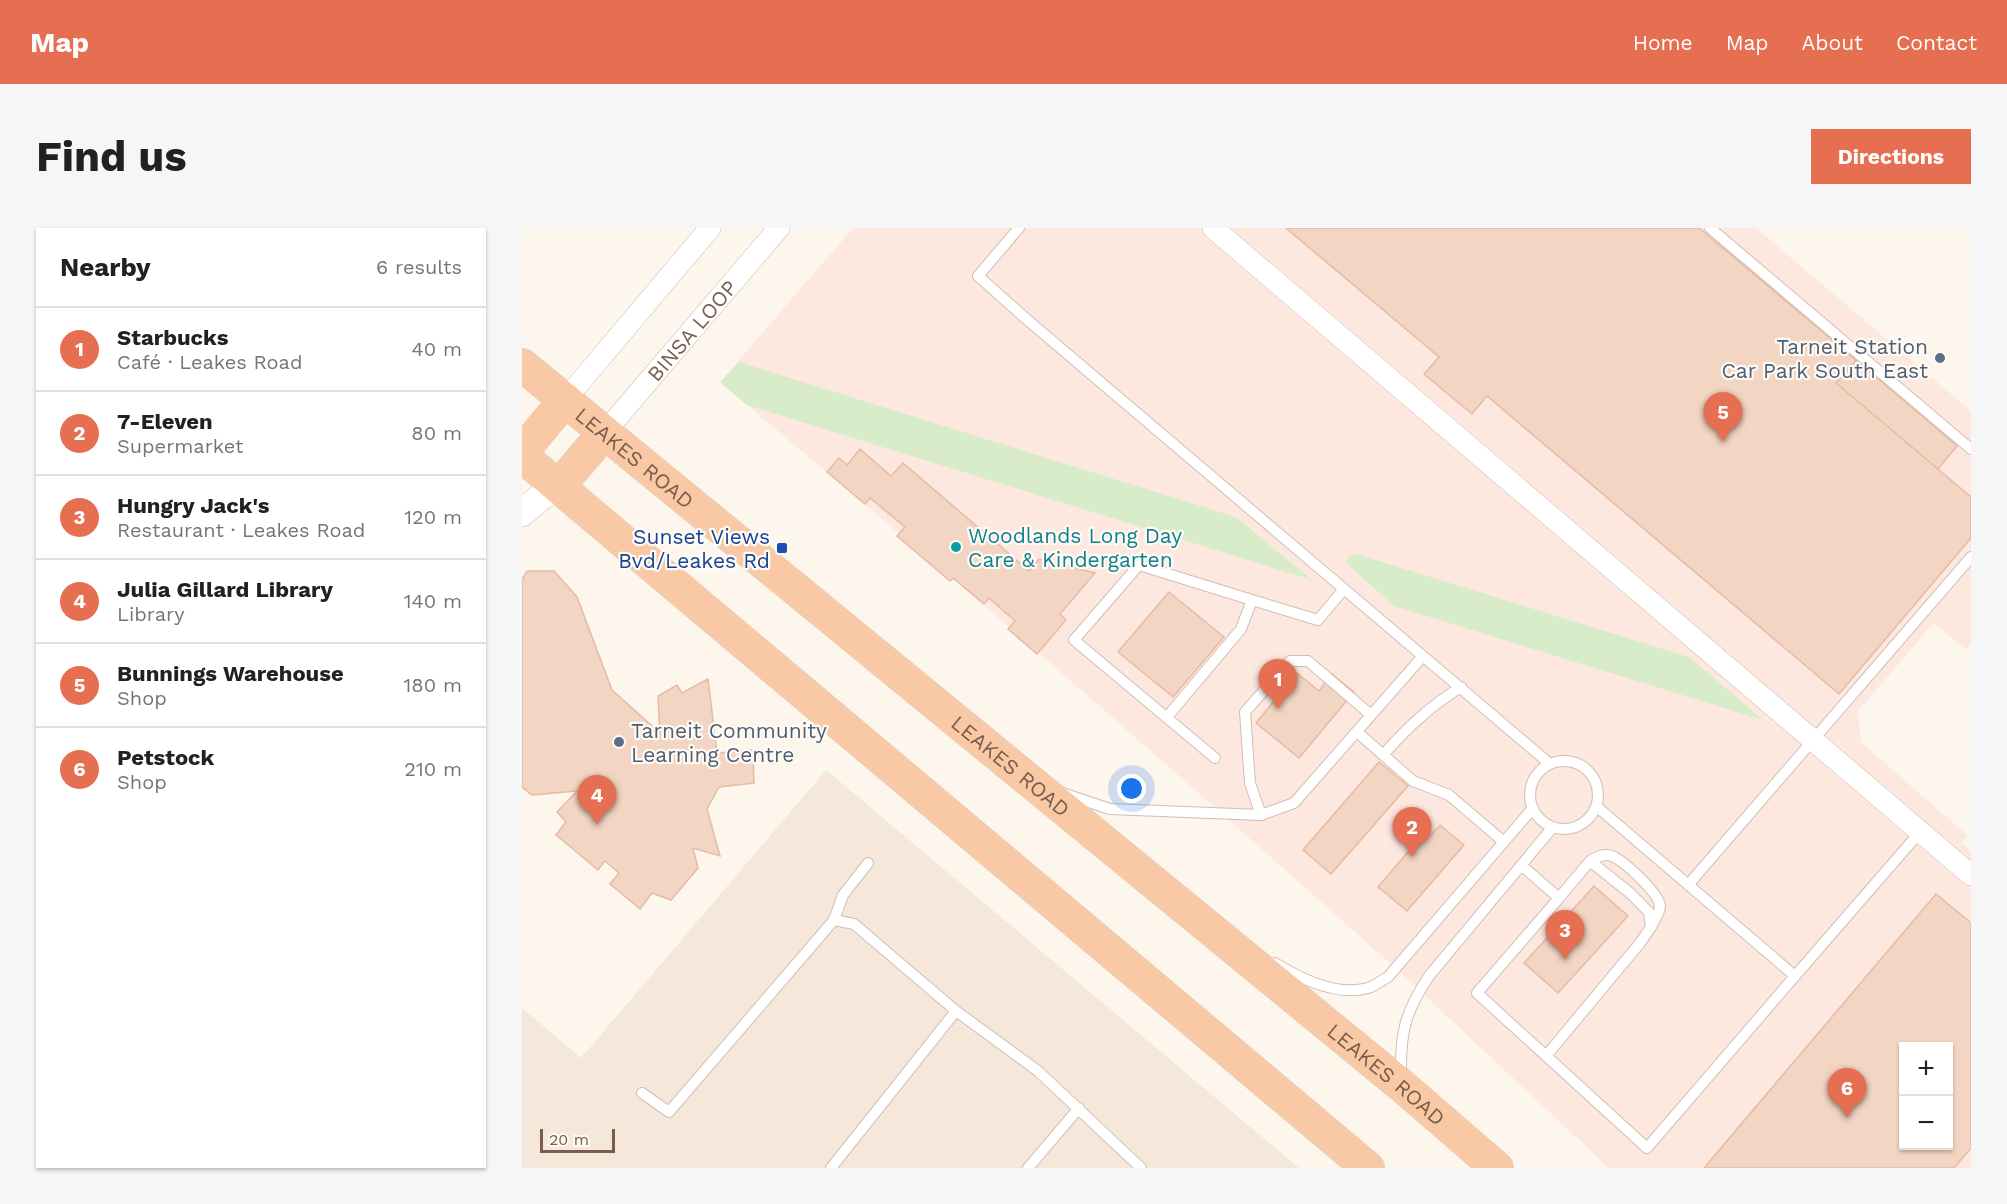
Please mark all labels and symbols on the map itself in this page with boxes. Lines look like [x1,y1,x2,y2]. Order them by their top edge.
street label: BINSA LOOP [642,275,742,386]
place label: Tarneit Station Car Park South East [1721,334,1928,383]
marker: Tarneit Station Car Park South East [1933,351,1947,365]
pin: 5 [1704,392,1742,442]
street label: LEAKES ROAD [571,402,699,513]
place label: Woodlands Long Day Care & Kindergarten [968,523,1182,572]
place label: Sunset Views Bvd/Leakes Rd [618,524,770,573]
marker: Woodlands Long Day Care & Kindergarten [949,540,963,554]
marker: Sunset Views Bvd/Leakes Rd [775,541,789,555]
pin: 1 [1258,660,1298,709]
street label: LEAKES ROAD [947,710,1075,821]
place label: Tarneit Community Learning Centre [631,718,827,767]
marker: Tarneit Community Learning Centre [612,735,626,749]
your location [1117,774,1146,803]
pin: 4 [578,776,616,825]
pin: 2 [1392,808,1432,857]
pin: 3 [1546,910,1584,960]
street label: LEAKES ROAD [1323,1018,1451,1130]
pin: 6 [1828,1068,1866,1118]
scale bar [540,1126,615,1154]

